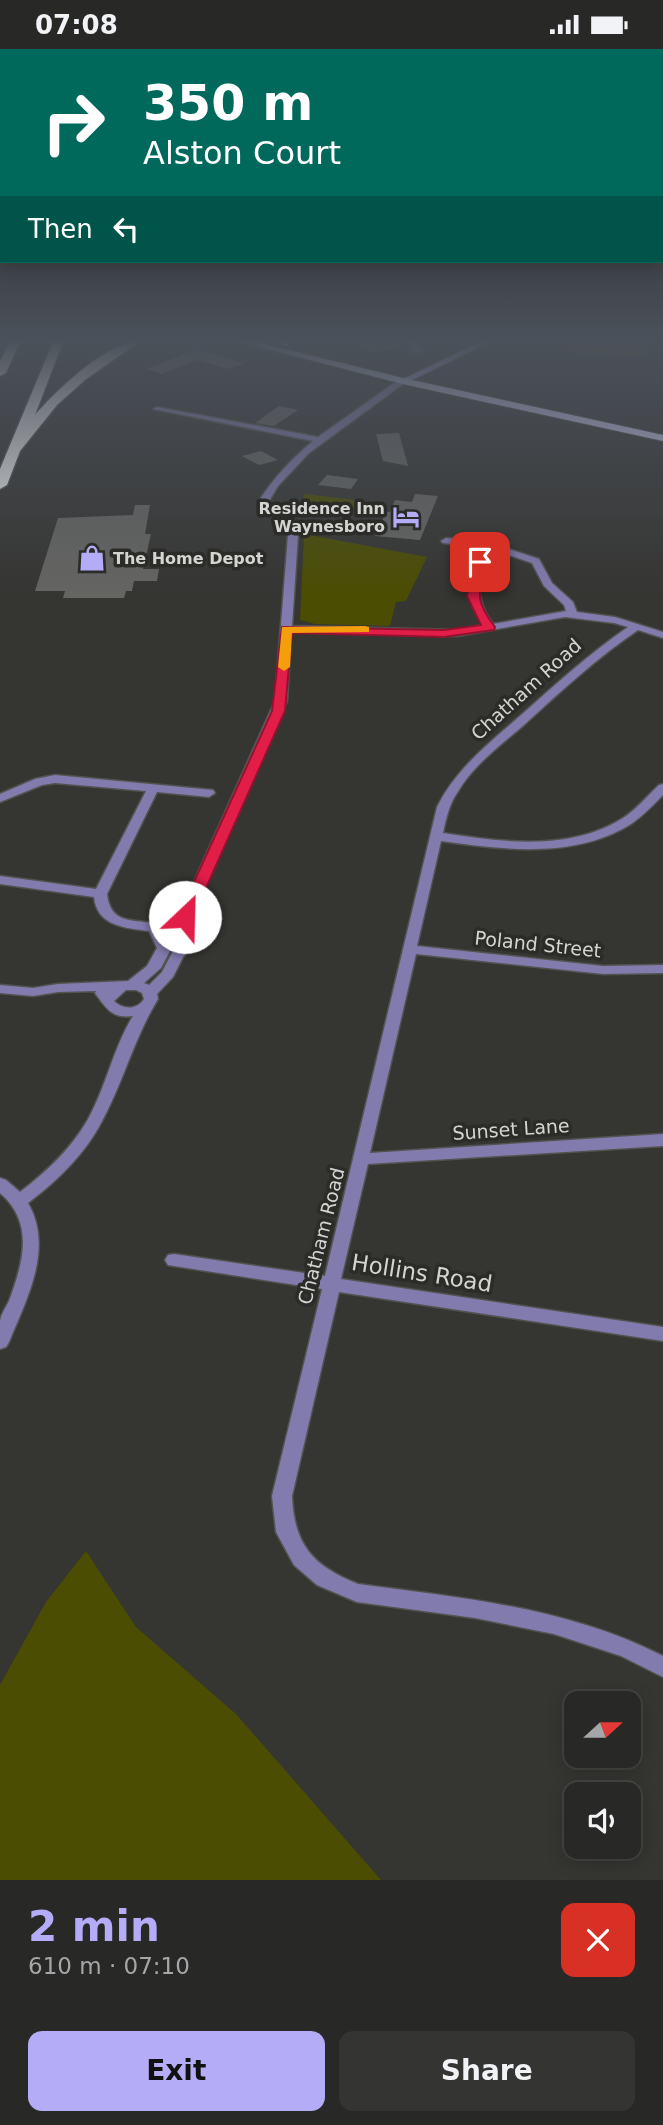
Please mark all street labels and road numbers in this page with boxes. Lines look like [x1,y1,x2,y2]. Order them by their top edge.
street label: Chatham Road [467,634,585,744]
street label: Poland Street [474,926,602,962]
street label: Sunset Lane [452,1114,570,1144]
street label: Chatham Road [293,1165,349,1307]
street label: Hollins Road [350,1249,494,1297]

